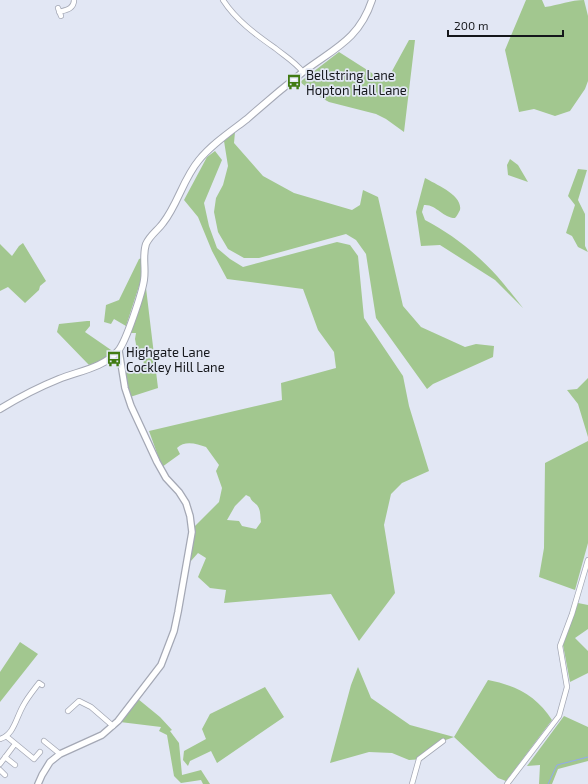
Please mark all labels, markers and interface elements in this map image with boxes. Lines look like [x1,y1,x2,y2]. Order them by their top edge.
scale bar [448,12,563,38]
text: 200 m [454,18,488,32]
place label: Bellstring Lane Hopton Hall Lane [306,67,407,98]
bus stop icon: Bellstring Lane Hopton Hall Lane [285,73,303,91]
place label: Highgate Lane Cockley Hill Lane [126,344,225,375]
bus stop icon: Highgate Lane Cockley Hill Lane [105,350,123,368]

